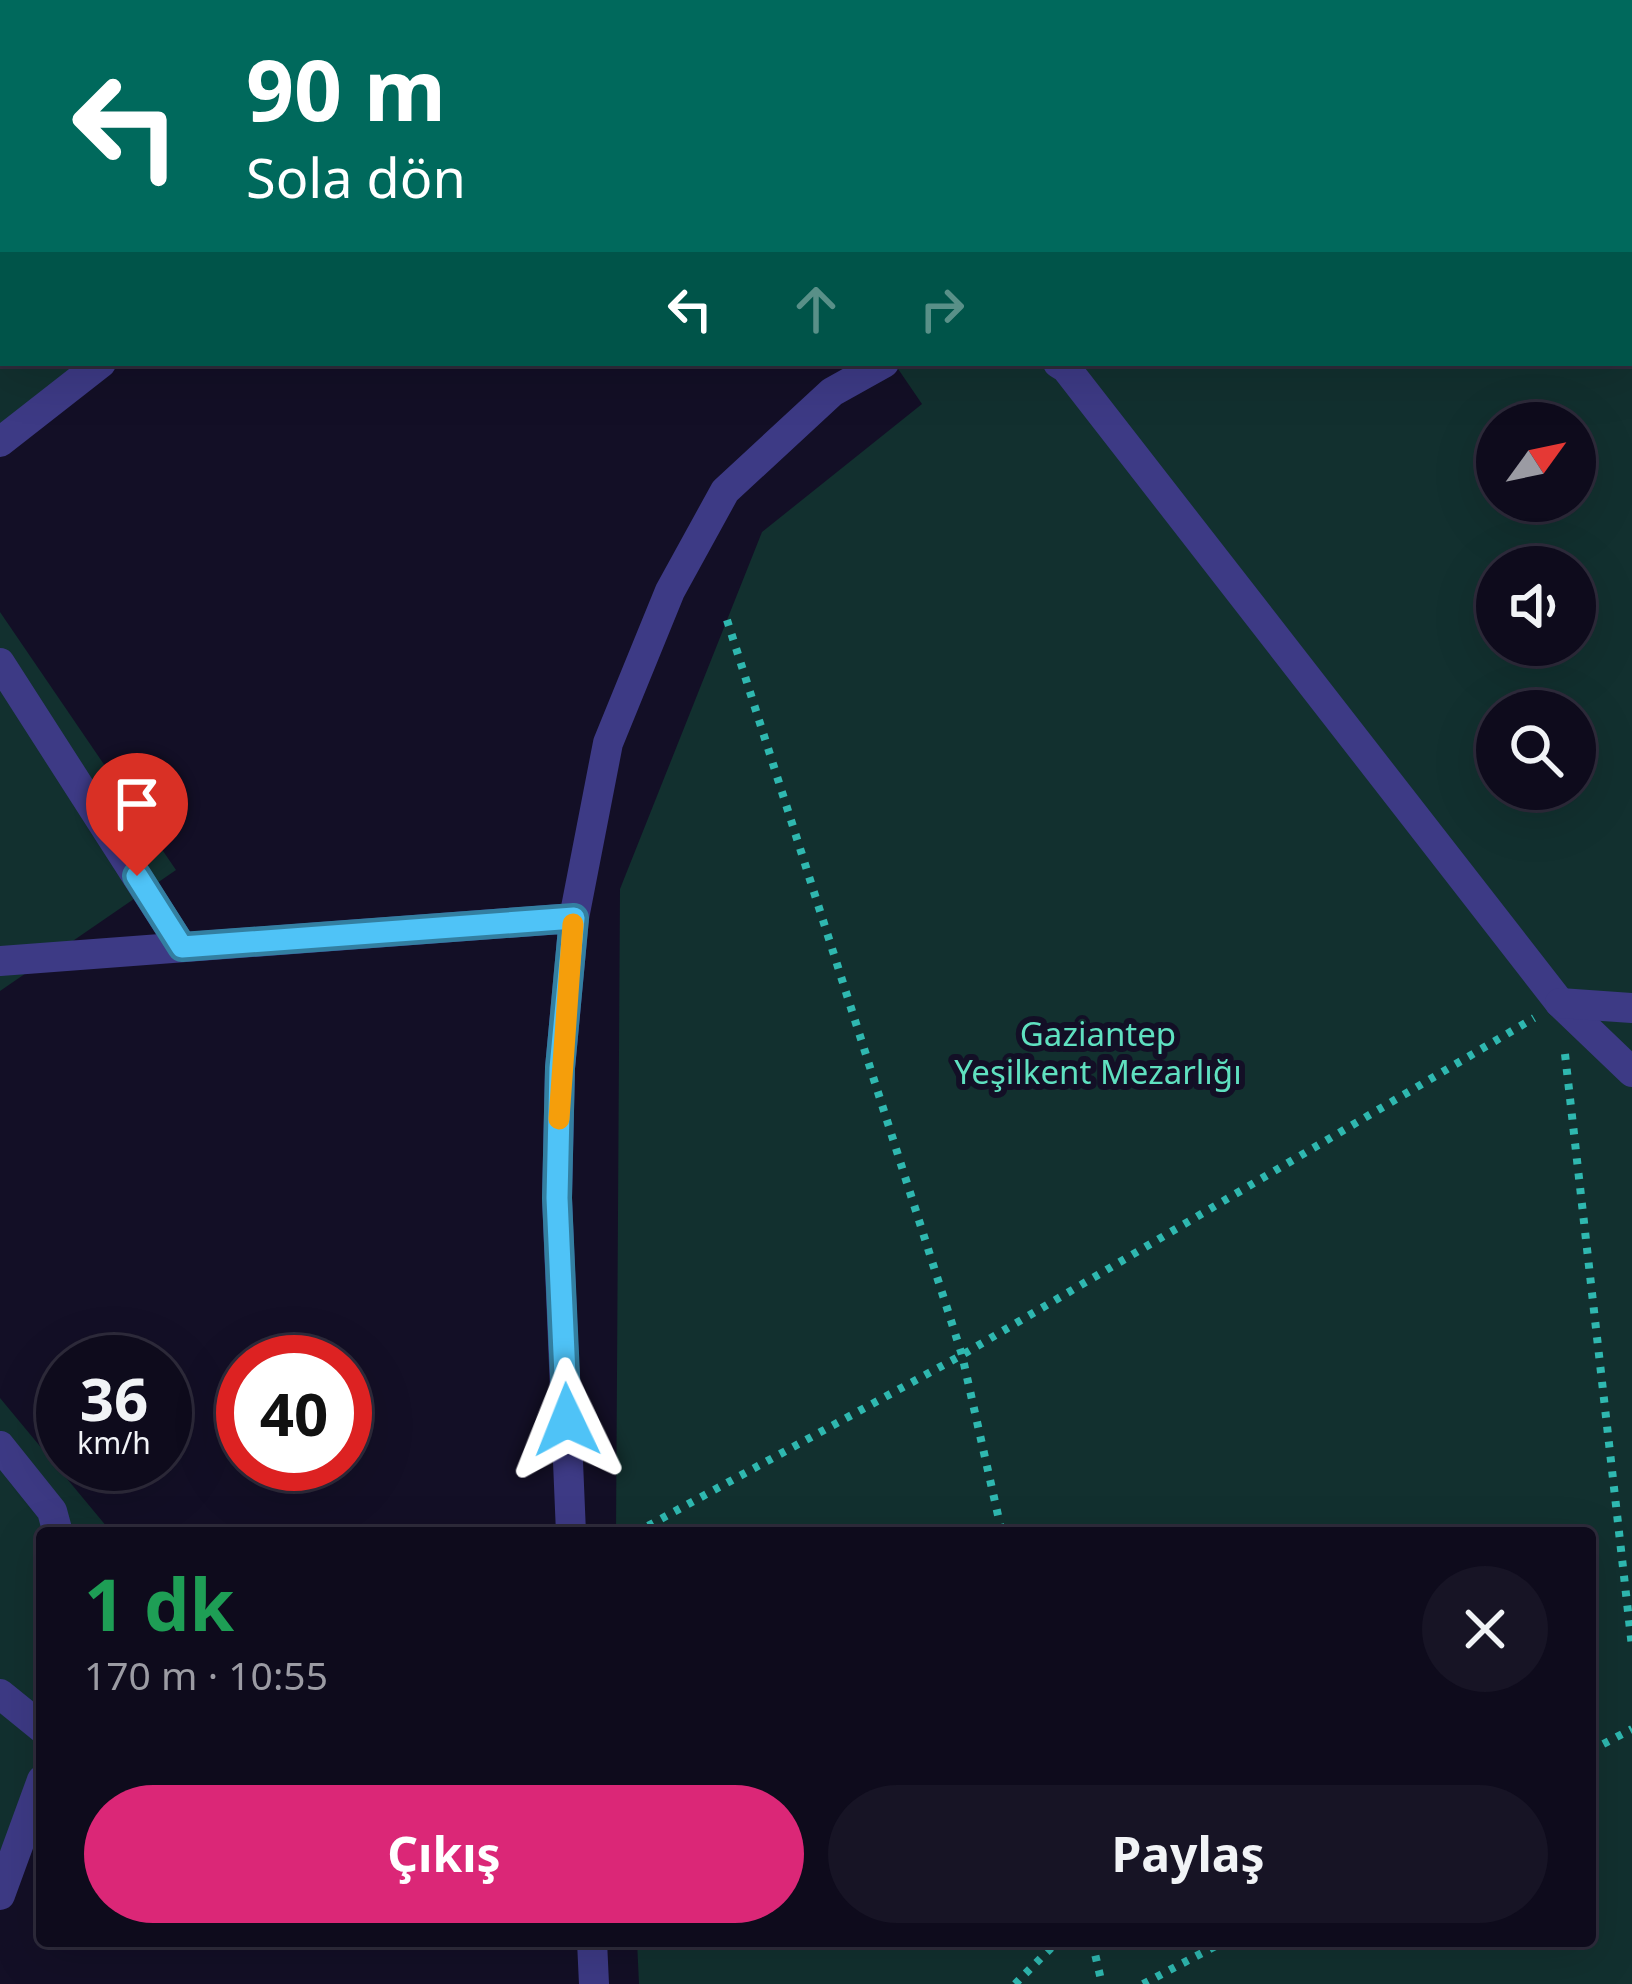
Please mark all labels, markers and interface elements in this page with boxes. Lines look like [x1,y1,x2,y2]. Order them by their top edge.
text: 90 m [246,31,446,146]
icon: left [48,48,204,204]
text: Sola dön [246,140,466,214]
icon: left [657,276,723,342]
icon: ahead [783,276,849,342]
icon: right [909,276,975,342]
north arrow [1476,402,1596,522]
map controls [1476,402,1596,810]
button: sound [1476,546,1596,666]
button: search [1476,690,1596,810]
pin [86,753,188,876]
icon: arrive [104,771,170,837]
park label: Gaziantep Yeşilkent Mezarlığı [954,1011,1242,1094]
speed limit sign: 40 [216,1335,372,1491]
text: 36 [80,1357,148,1439]
position arrow [504,1357,630,1483]
text: km/h [77,1422,151,1463]
text: 1 dk [84,1554,234,1652]
button: close [1422,1566,1548,1692]
text: 170 m · 10:55 [84,1648,328,1701]
button: Çıkış [84,1785,804,1923]
button: Paylaş [828,1785,1548,1923]

